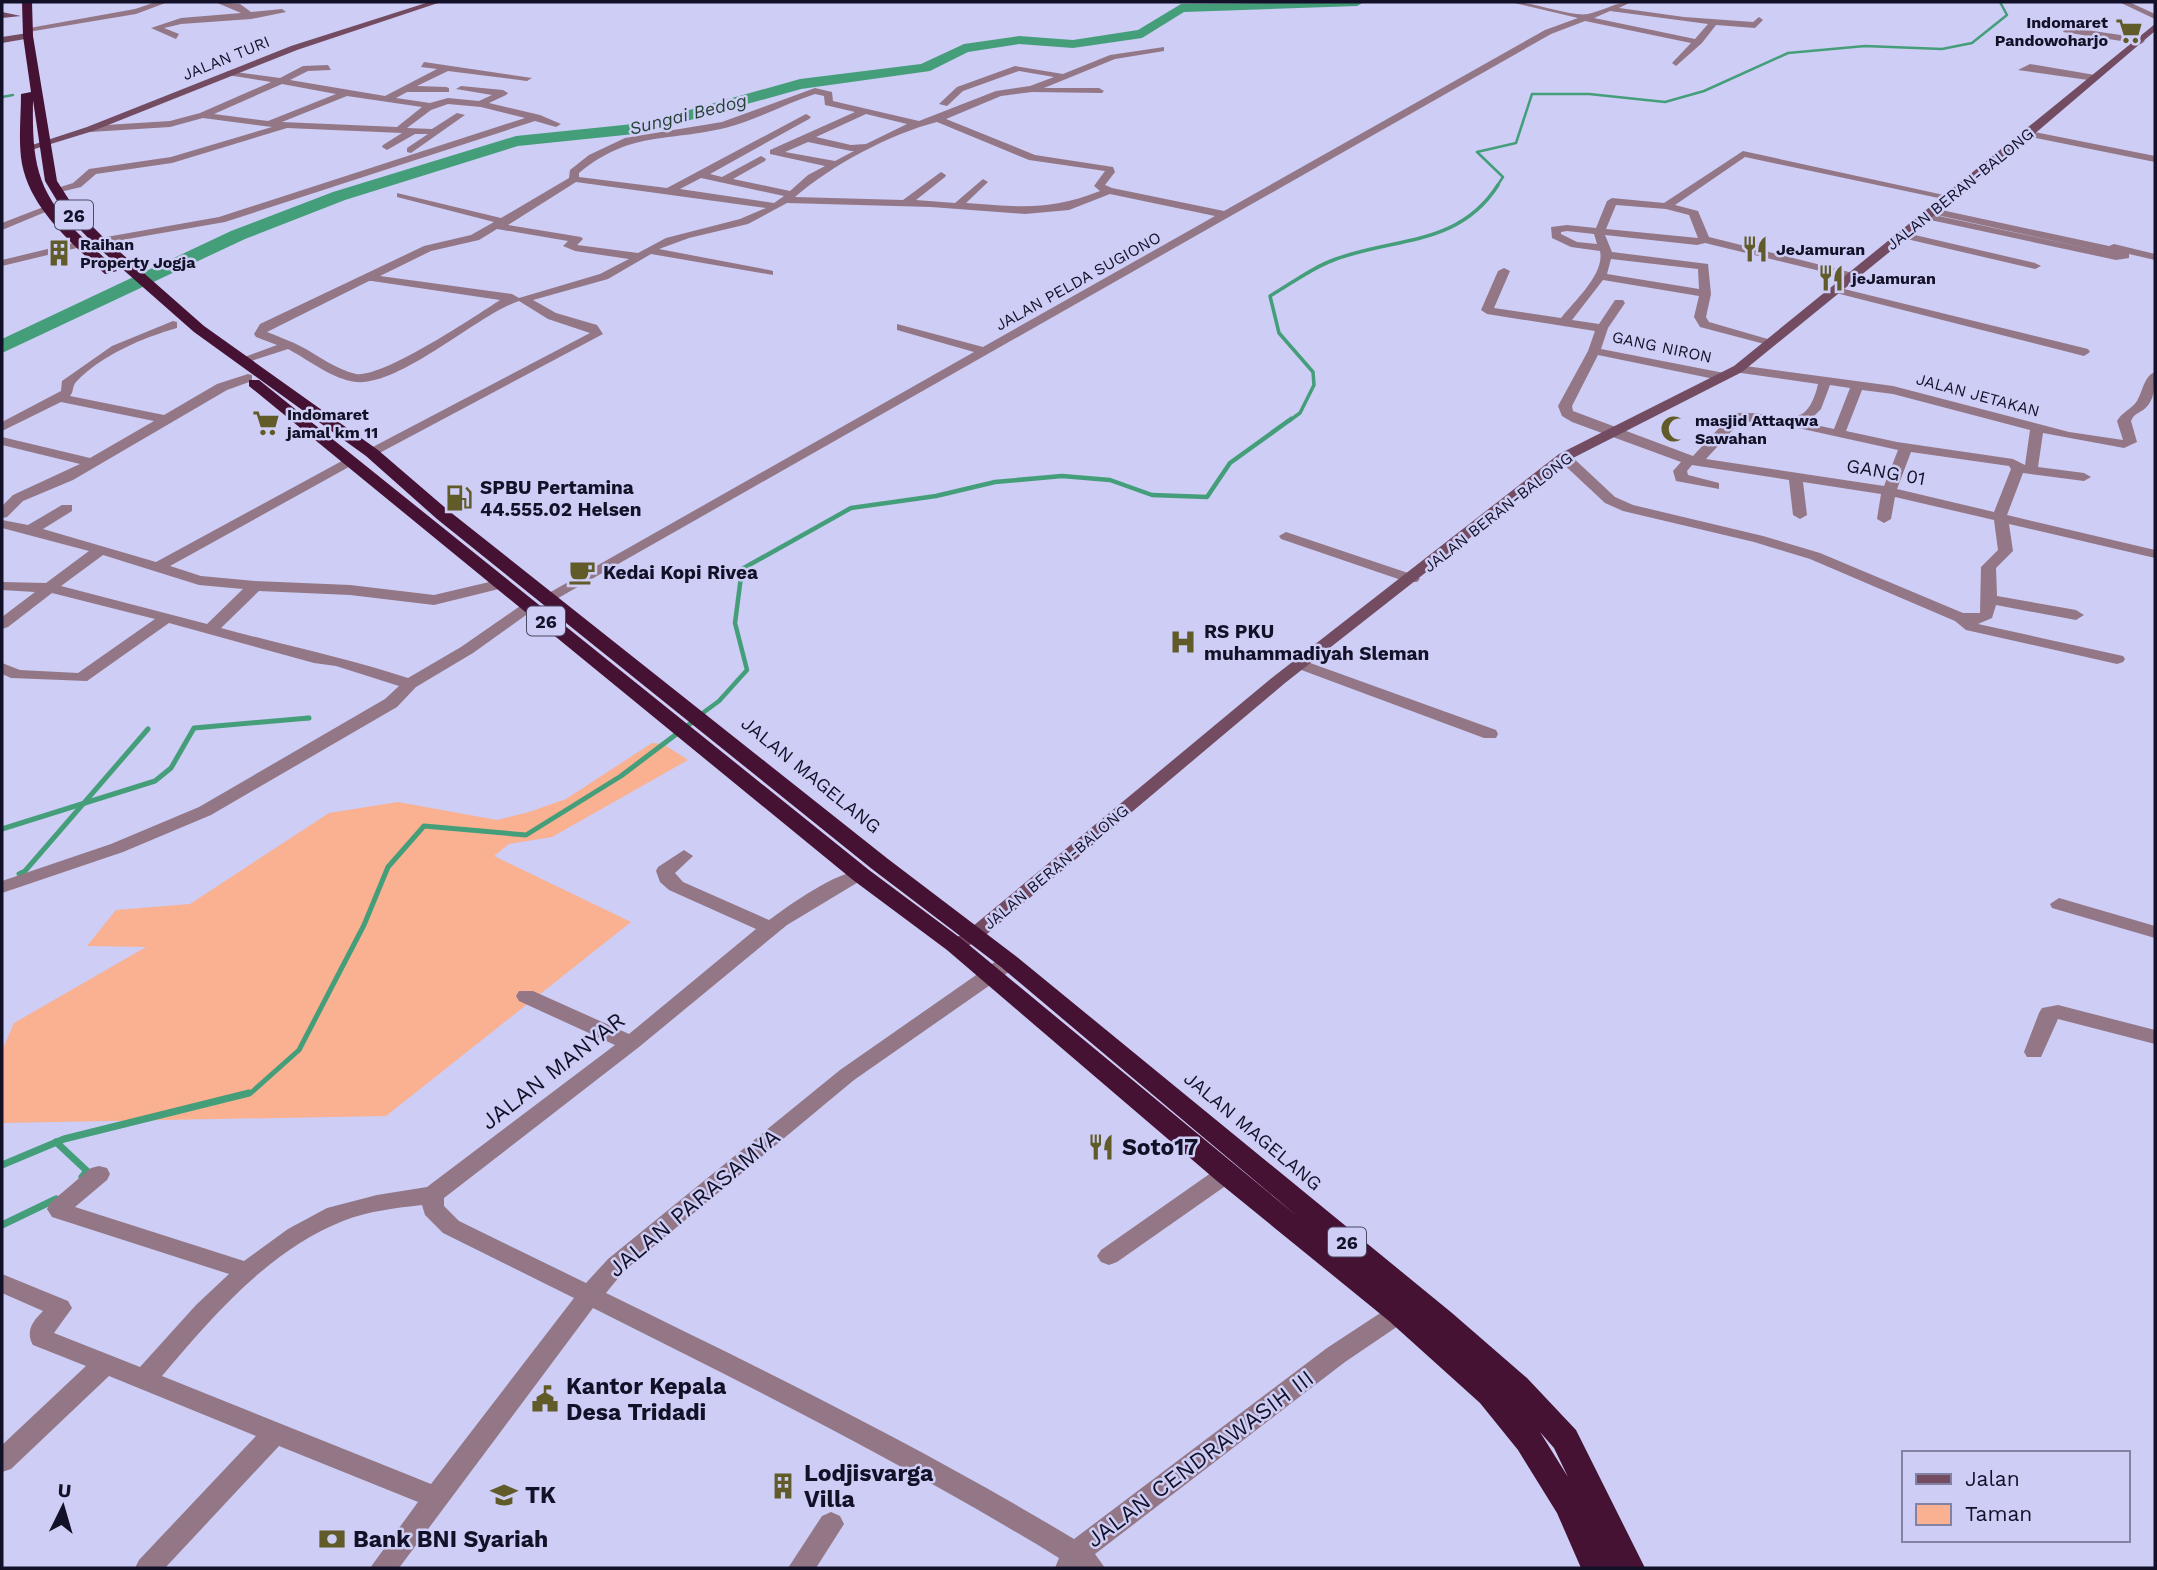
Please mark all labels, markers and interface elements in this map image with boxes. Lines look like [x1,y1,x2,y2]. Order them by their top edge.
place label: Indomaret Pandowoharjo [1995,13,2108,50]
supermarket icon: Indomaret Pandowoharjo [2114,16,2144,46]
street label: JALAN TURI [180,32,272,84]
water label: Sungai Bedog [627,89,749,139]
street label: JALAN BERAN-BALONG [1883,124,2037,254]
road number: 26 [55,200,93,230]
street label: JALAN PELDA SUGIONO [992,228,1164,334]
restaurant icon: JeJamuran [1740,234,1770,264]
place label: Raihan Property Jogja [80,235,196,272]
building icon: Raihan Property Jogja [44,238,74,268]
place label: JeJamuran [1776,240,1865,259]
restaurant icon: jeJamuran [1816,263,1846,293]
place label: jeJamuran [1850,269,1936,288]
street label: GANG NIRON [1610,327,1714,367]
street label: JALAN JETAKAN [1914,369,2042,421]
place label: Indomaret jamal km 11 [285,405,378,442]
supermarket icon: Indomaret jamal km 11 [251,408,281,438]
place label: masjid Attaqwa Sawahan [1695,411,1819,448]
mosque icon: masjid Attaqwa Sawahan [1659,414,1689,444]
street label: JALAN BERAN-BALONG [1420,448,1576,576]
street label: GANG 01 [1845,454,1927,490]
place label: SPBU Pertamina 44.555.02 Helsen [480,476,642,521]
fuel station icon: SPBU Pertamina 44.555.02 Helsen [444,483,474,513]
cafe icon: Kedai Kopi Rivea [567,557,597,587]
place label: Kedai Kopi Rivea [603,561,758,584]
road number: 26 [527,606,565,636]
place label: RS PKU muhammadiyah Sleman [1204,620,1429,665]
hospital icon: RS PKU muhammadiyah Sleman [1168,627,1198,657]
street label: JALAN MAGELANG [737,712,885,838]
street label: JALAN BERAN-BALONG [980,801,1132,933]
street label: JALAN MANYAR [476,1006,630,1136]
street label: JALAN MAGELANG [1179,1067,1327,1195]
street label: JALAN PARASAMYA [603,1123,785,1283]
restaurant icon: Soto17 [1086,1132,1116,1162]
place label: Soto17 [1122,1134,1198,1161]
road number: 26 [1328,1227,1366,1256]
street label: JALAN CENDRAWASIH III [1081,1365,1319,1553]
place label: Kantor Kepala Desa Tridadi [566,1373,727,1426]
public building icon: Kantor Kepala Desa Tridadi [530,1384,560,1414]
legend [1902,1451,2129,1542]
place label: Lodjisvarga Villa [804,1460,934,1513]
text: Jalan [1965,1466,2020,1491]
building icon: Lodjisvarga Villa [768,1471,798,1501]
north arrow [28,1472,98,1542]
text: U [57,1479,72,1503]
school or university icon: TK [489,1480,519,1510]
place label: TK [525,1482,556,1509]
text: Taman [1965,1501,2032,1526]
bank icon: Bank BNI Syariah [317,1524,347,1554]
place label: Bank BNI Syariah [353,1526,548,1553]

